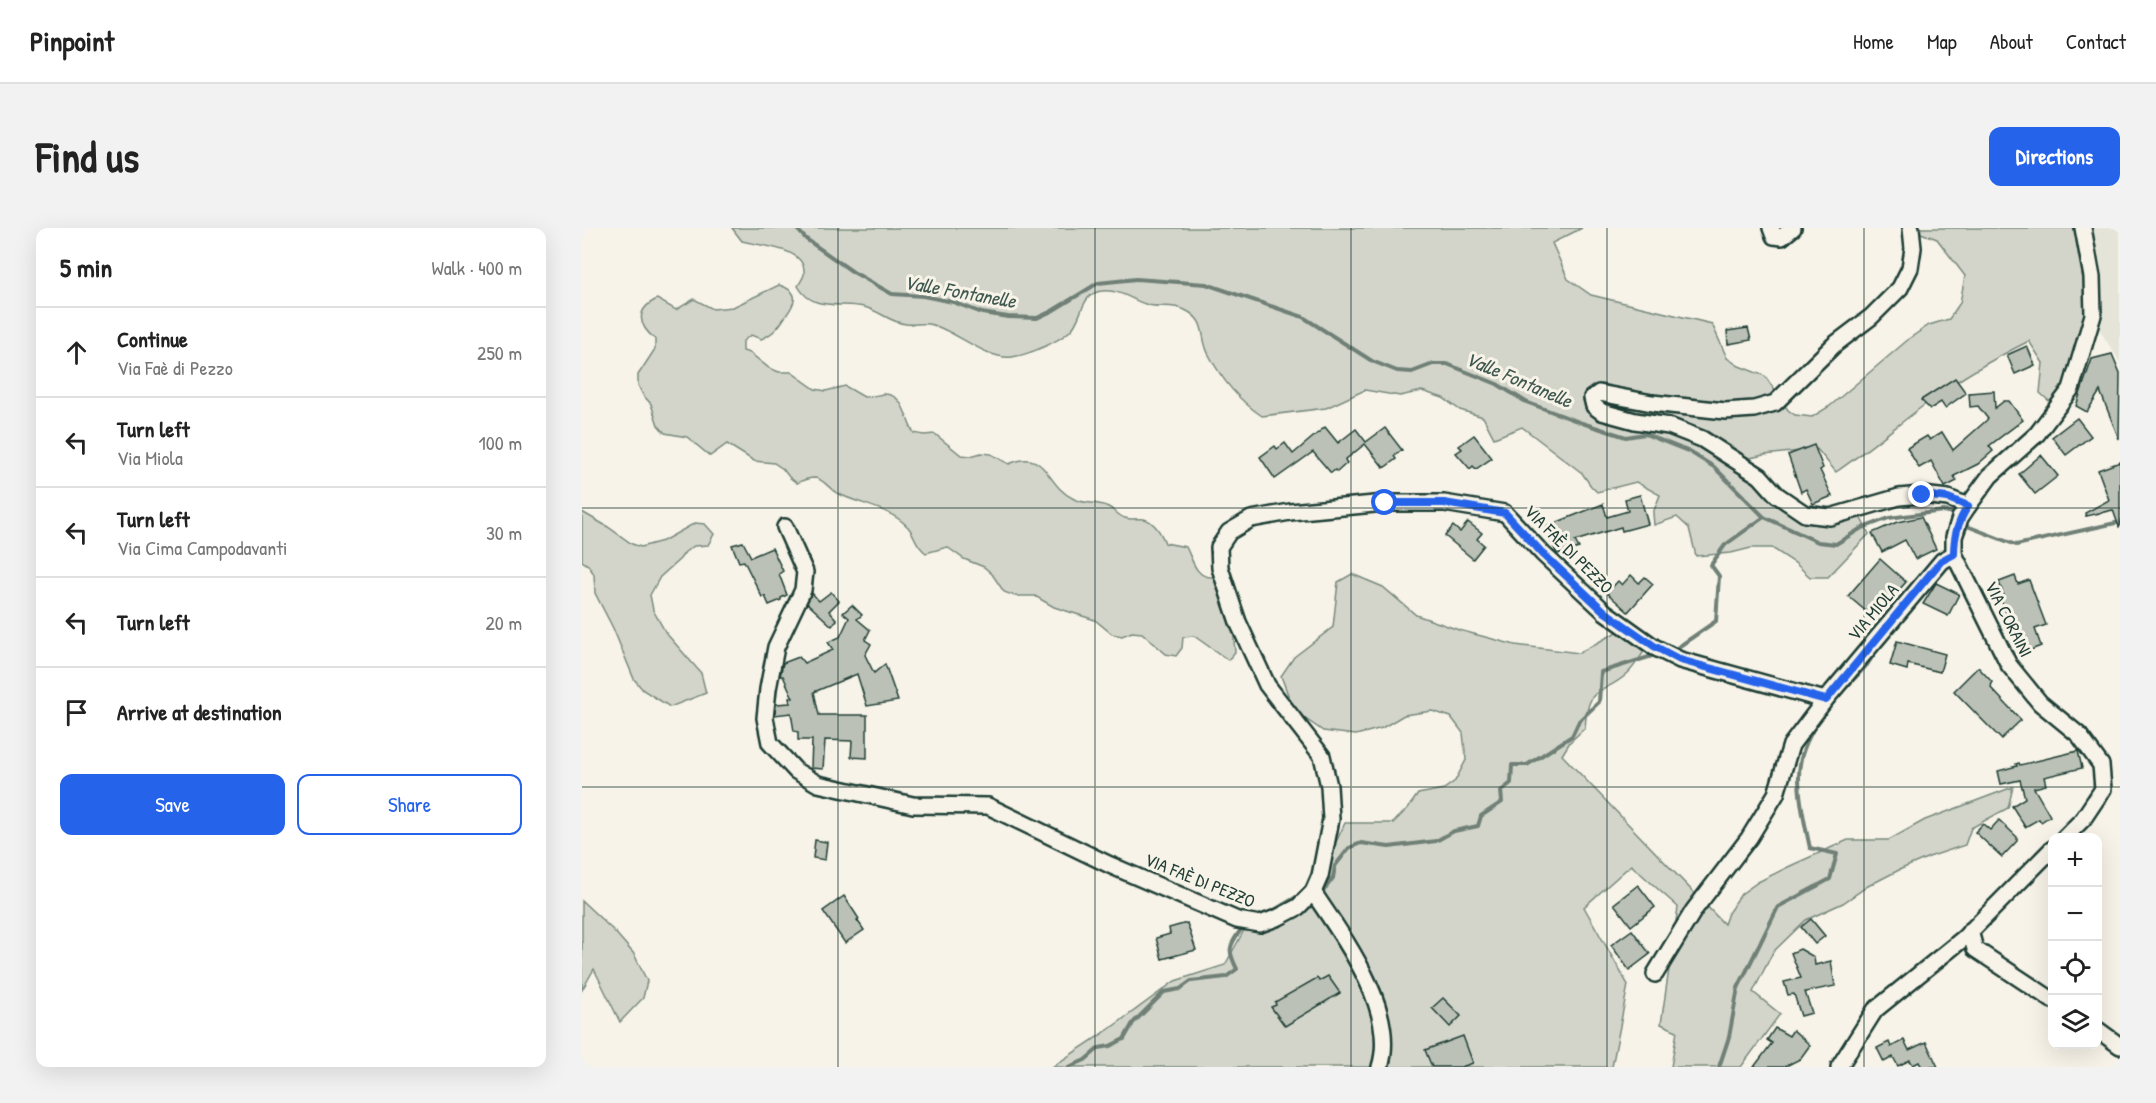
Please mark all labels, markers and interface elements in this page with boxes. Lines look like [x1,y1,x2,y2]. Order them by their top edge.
text: Pinpoint [30,22,114,60]
text: Home [1853,27,1894,56]
text: Map [1927,27,1957,56]
text: About [1990,27,2033,56]
text: Contact [2066,27,2126,56]
button: Directions [1989,127,2120,186]
text: Find us [36,128,139,185]
text: 5 min [60,250,112,285]
text: Walk · 400 m [431,254,522,281]
water label: Valle Fontanelle [902,268,1019,314]
text: Continue [117,324,188,354]
icon: ahead [60,336,93,369]
text: 250 m [477,339,522,366]
water label: Valle Fontanelle [1462,344,1577,414]
text: Via Faè di Pezzo [117,354,233,381]
text: Turn left [117,414,190,444]
icon: left [60,426,93,459]
text: 100 m [479,429,522,456]
text: Via Miola [117,444,183,471]
route end [1908,481,1934,507]
route start [1371,489,1397,515]
street label: VIA FAÈ DI PEZZO [1519,499,1619,599]
text: Turn left [117,504,190,534]
icon: left [60,516,93,549]
text: 30 m [486,519,522,546]
text: Via Cima Campodavanti [117,534,288,561]
street label: VIA CORAINI [1979,577,2039,661]
street label: VIA MIOLA [1842,578,1904,646]
icon: left [60,606,93,639]
text: Turn left [117,607,190,637]
text: 20 m [485,609,522,636]
icon: arrive [60,696,93,729]
text: Arrive at destination [117,697,282,727]
button: Save [60,774,285,835]
button: Share [297,774,522,835]
map controls [2048,833,2102,1049]
button: + [2048,833,2102,887]
street label: VIA FAÈ DI PEZZO [1141,847,1259,913]
button: − [2048,887,2102,941]
button: locate [2048,941,2102,995]
button: layers [2048,995,2102,1049]

